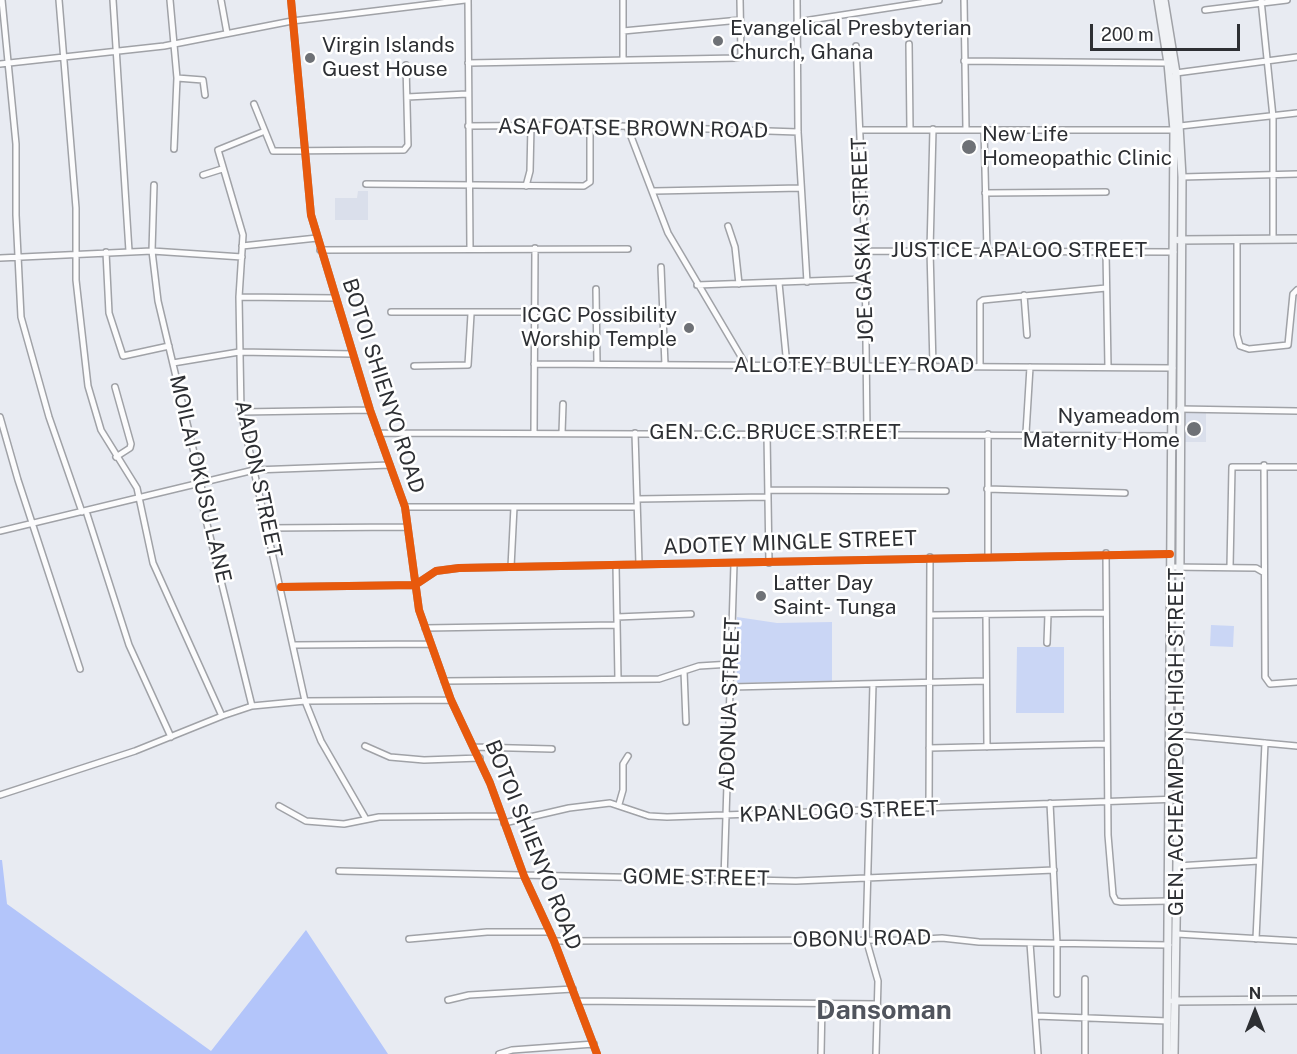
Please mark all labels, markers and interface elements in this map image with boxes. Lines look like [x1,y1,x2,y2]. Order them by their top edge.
scale bar [1093,12,1243,50]
place label: Evangelical Presbyterian Church, Ghana [730,16,972,66]
text: 200 m [1101,24,1154,45]
place label: Virgin Islands Guest House [322,33,455,83]
marker: Evangelical Presbyterian Church, Ghana [711,34,725,48]
marker: Virgin Islands Guest House [303,51,317,65]
street label: ASAFOATSE BROWN ROAD [498,114,768,144]
place label: New Life Homeopathic Clinic [982,122,1172,172]
street label: JOE GASKIA STREET [847,137,879,343]
marker: New Life Homeopathic Clinic [960,138,978,156]
street label: JUSTICE APALOO STREET [891,238,1147,264]
street label: BOTOI SHIENYO ROAD [336,275,430,497]
place label: ICGC Possibility Worship Temple [521,303,677,353]
marker: ICGC Possibility Worship Temple [682,321,696,335]
street label: ALLOTEY BULLEY ROAD [734,353,974,379]
street label: MOILAI OKUSU LANE [164,373,236,585]
street label: AADON STREET [229,398,287,560]
place label: Nyameadom Maternity Home [1023,404,1180,454]
street label: GEN. C.C. BRUCE STREET [649,420,901,446]
marker: Nyameadom Maternity Home [1185,420,1203,438]
street label: ADOTEY MINGLE STREET [662,526,918,560]
street label: GEN. ACHEAMPONG HIGH STREET [1164,568,1190,916]
place label: Latter Day Saint- Tunga [773,571,896,621]
marker: Latter Day Saint- Tunga [754,589,768,603]
street label: ADONUA STREET [714,617,746,791]
street label: BOTOI SHIENYO ROAD [479,736,587,954]
street label: KPANLOGO STREET [739,796,939,828]
street label: GOME STREET [622,864,770,892]
street label: OBONU ROAD [793,925,931,953]
north arrow [1225,982,1285,1042]
text: N [1249,984,1261,1003]
district label: Dansoman [816,995,952,1027]

